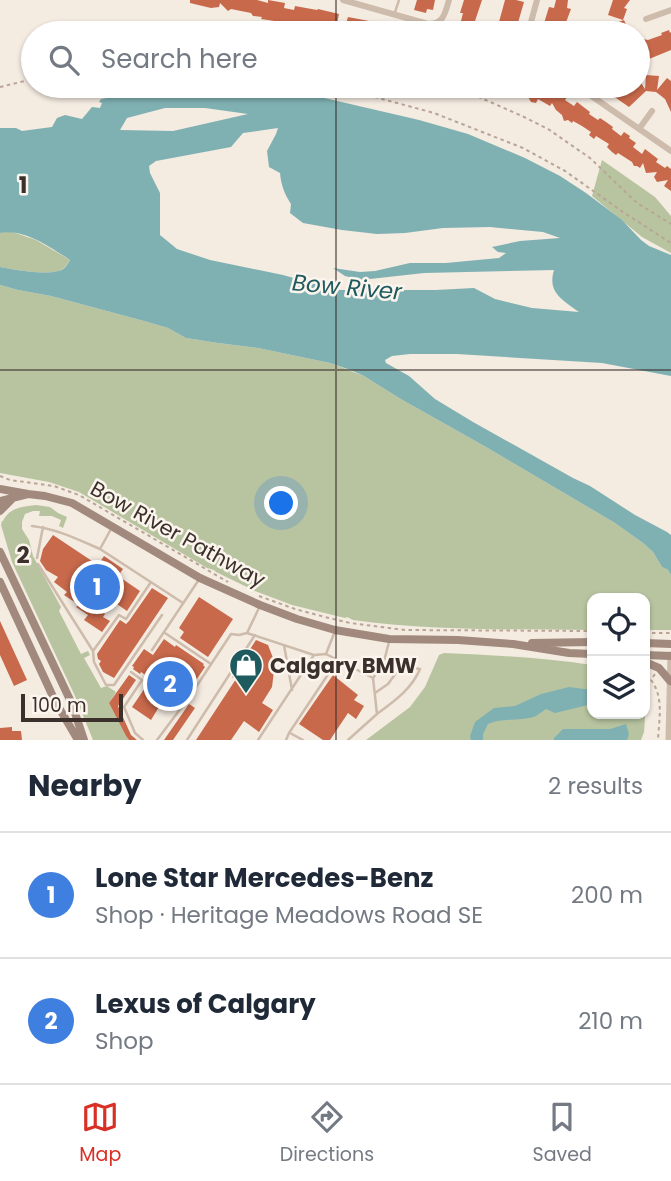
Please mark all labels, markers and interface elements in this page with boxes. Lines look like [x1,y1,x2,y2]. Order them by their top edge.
search box [21,21,650,98]
icon: search [45,41,83,79]
text: Search here [101,41,258,77]
text: 1 [19,169,27,201]
water label: Bow River [291,266,405,308]
street label: Bow River Pathway [85,474,271,594]
your location [264,486,298,520]
text: 2 [16,539,30,571]
pin: 1 [74,561,120,613]
map controls [587,593,650,719]
button: locate [587,593,650,656]
shop icon: Calgary BMW [227,646,265,695]
place label: Calgary BMW [270,651,417,680]
button: layers [587,656,650,719]
pin: 2 [147,658,193,710]
scale bar [21,691,122,723]
text: 100 m [32,692,87,719]
text: Nearby [28,764,142,807]
text: 2 results [548,770,643,802]
text: Lone Star Mercedes-Benz [95,860,433,896]
text: 1 [47,879,55,911]
text: 200 m [571,879,643,911]
text: Shop · Heritage Meadows Road SE [95,899,483,931]
text: Lexus of Calgary [95,986,316,1022]
text: 2 [44,1005,58,1037]
text: 210 m [578,1005,643,1037]
text: Shop [95,1025,154,1057]
tab: Map [79,1098,121,1169]
tab: Directions [280,1098,374,1169]
tab: Saved [533,1098,592,1169]

